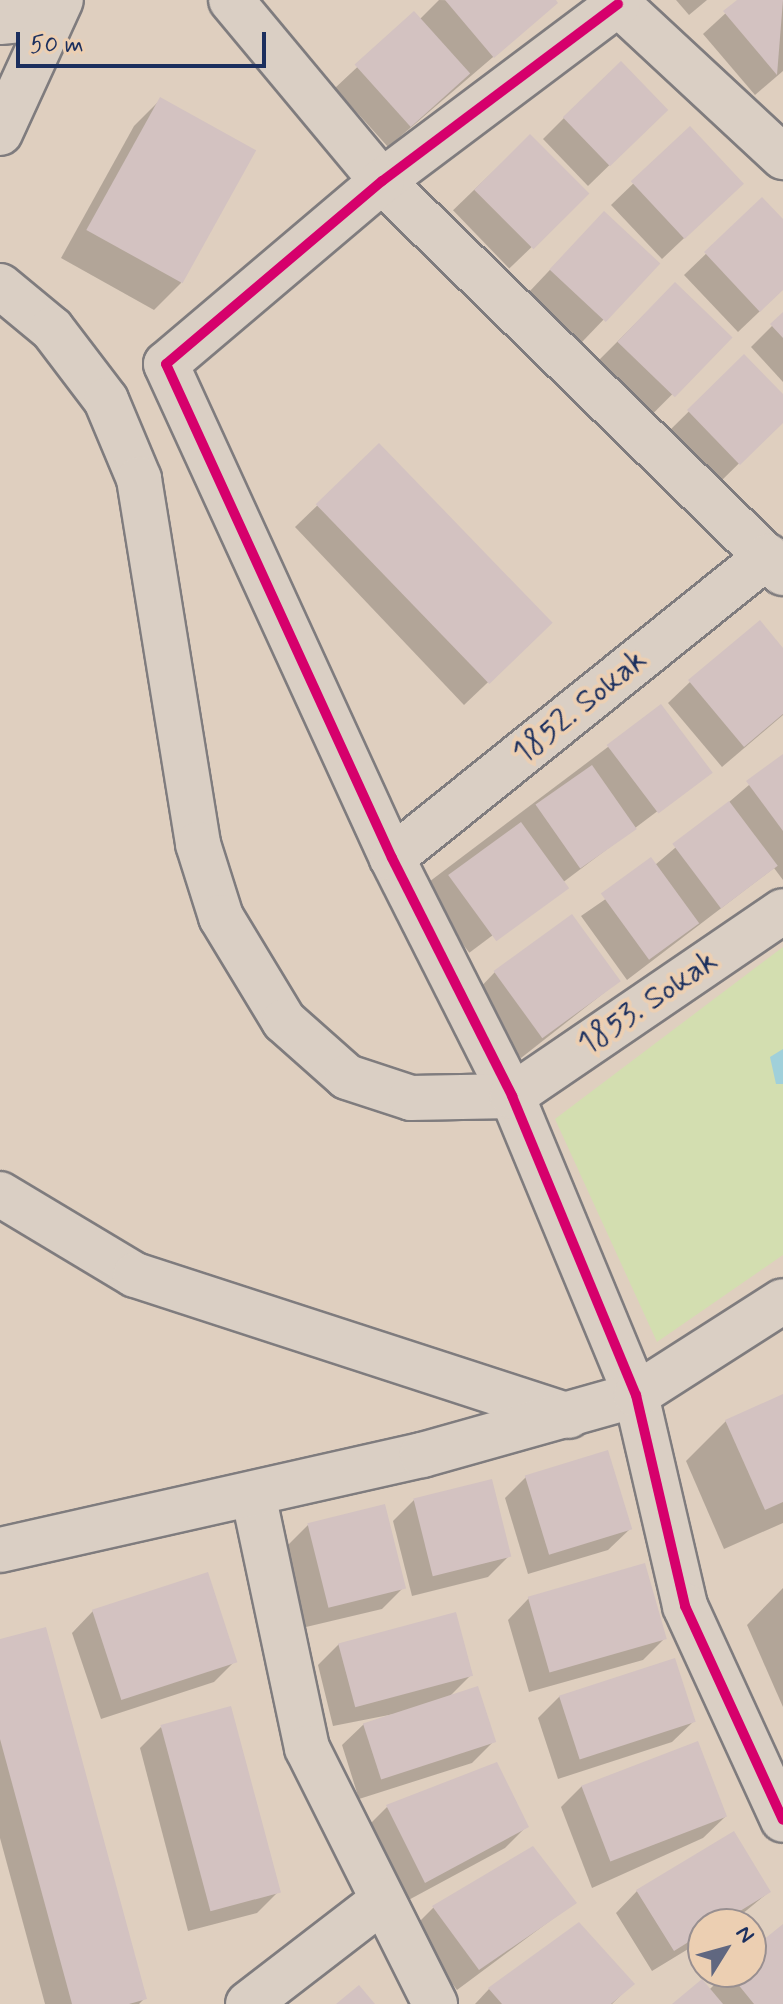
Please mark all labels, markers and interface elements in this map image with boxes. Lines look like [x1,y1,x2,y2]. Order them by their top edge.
scale bar [20,16,270,66]
text: 50 m [30,30,84,61]
street label: 1852. Sokak [505,641,655,773]
street label: 1853. Sokak [571,942,725,1064]
north arrow [687,1908,767,1988]
text: N [729,1920,760,1949]

